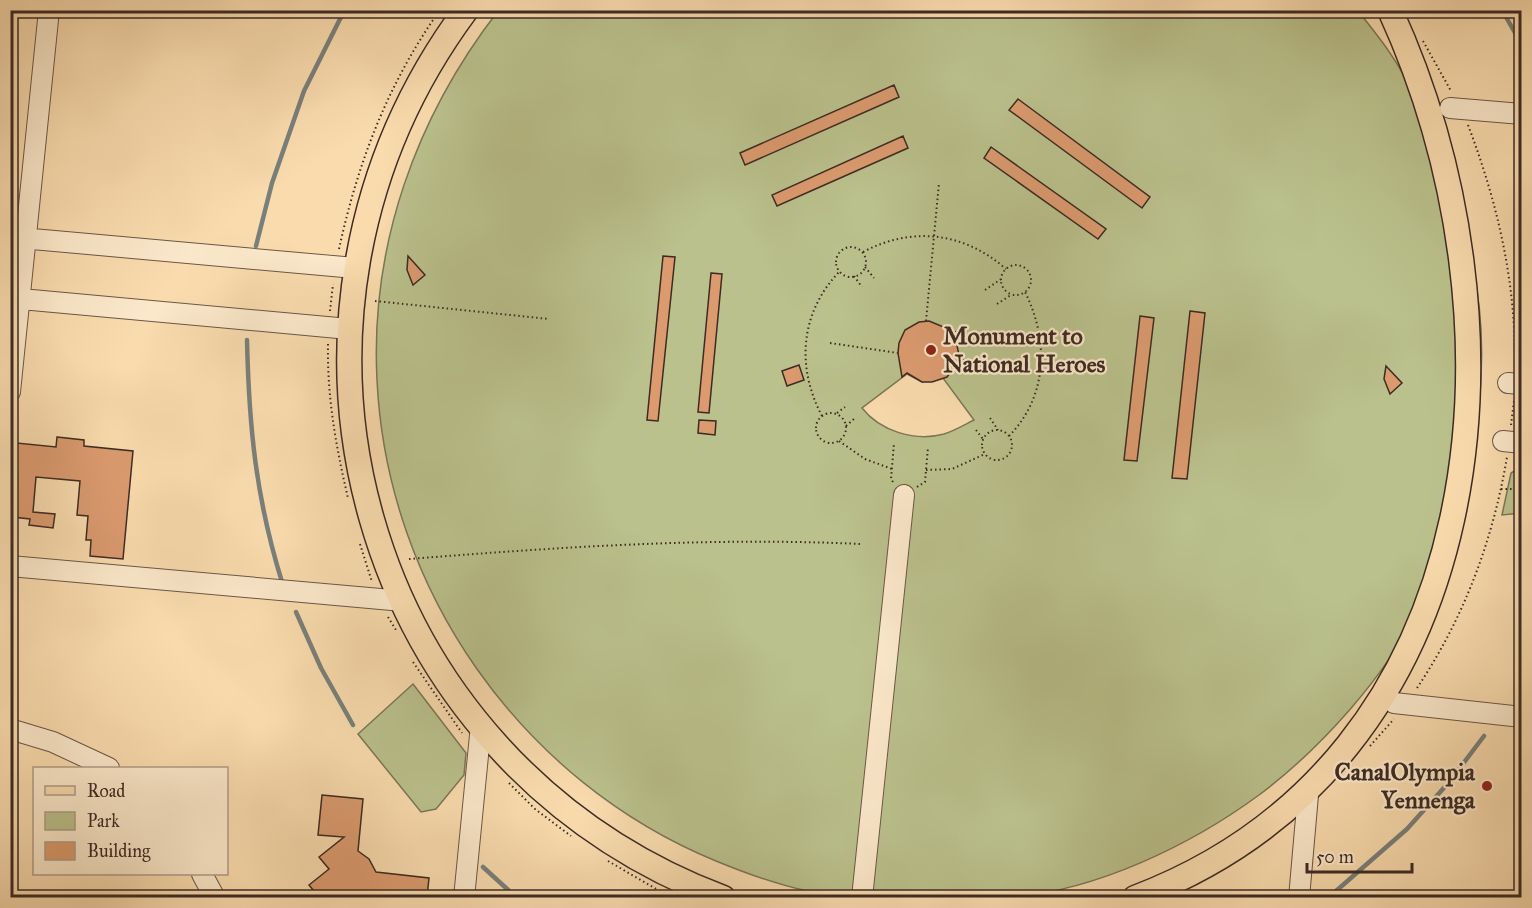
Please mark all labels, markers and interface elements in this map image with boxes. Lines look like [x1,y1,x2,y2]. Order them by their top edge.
place label: Monument to National Heroes [943,321,1106,379]
marker: Monument to National Heroes [924,343,938,357]
place label: CanalOlympia Yennenga [1334,757,1476,815]
legend [33,767,228,875]
marker: CanalOlympia Yennenga [1480,779,1494,793]
text: Road [87,780,125,802]
text: Park [87,810,120,832]
scale bar [1307,836,1412,874]
text: Building [87,840,151,863]
text: 50 m [1316,846,1354,868]

